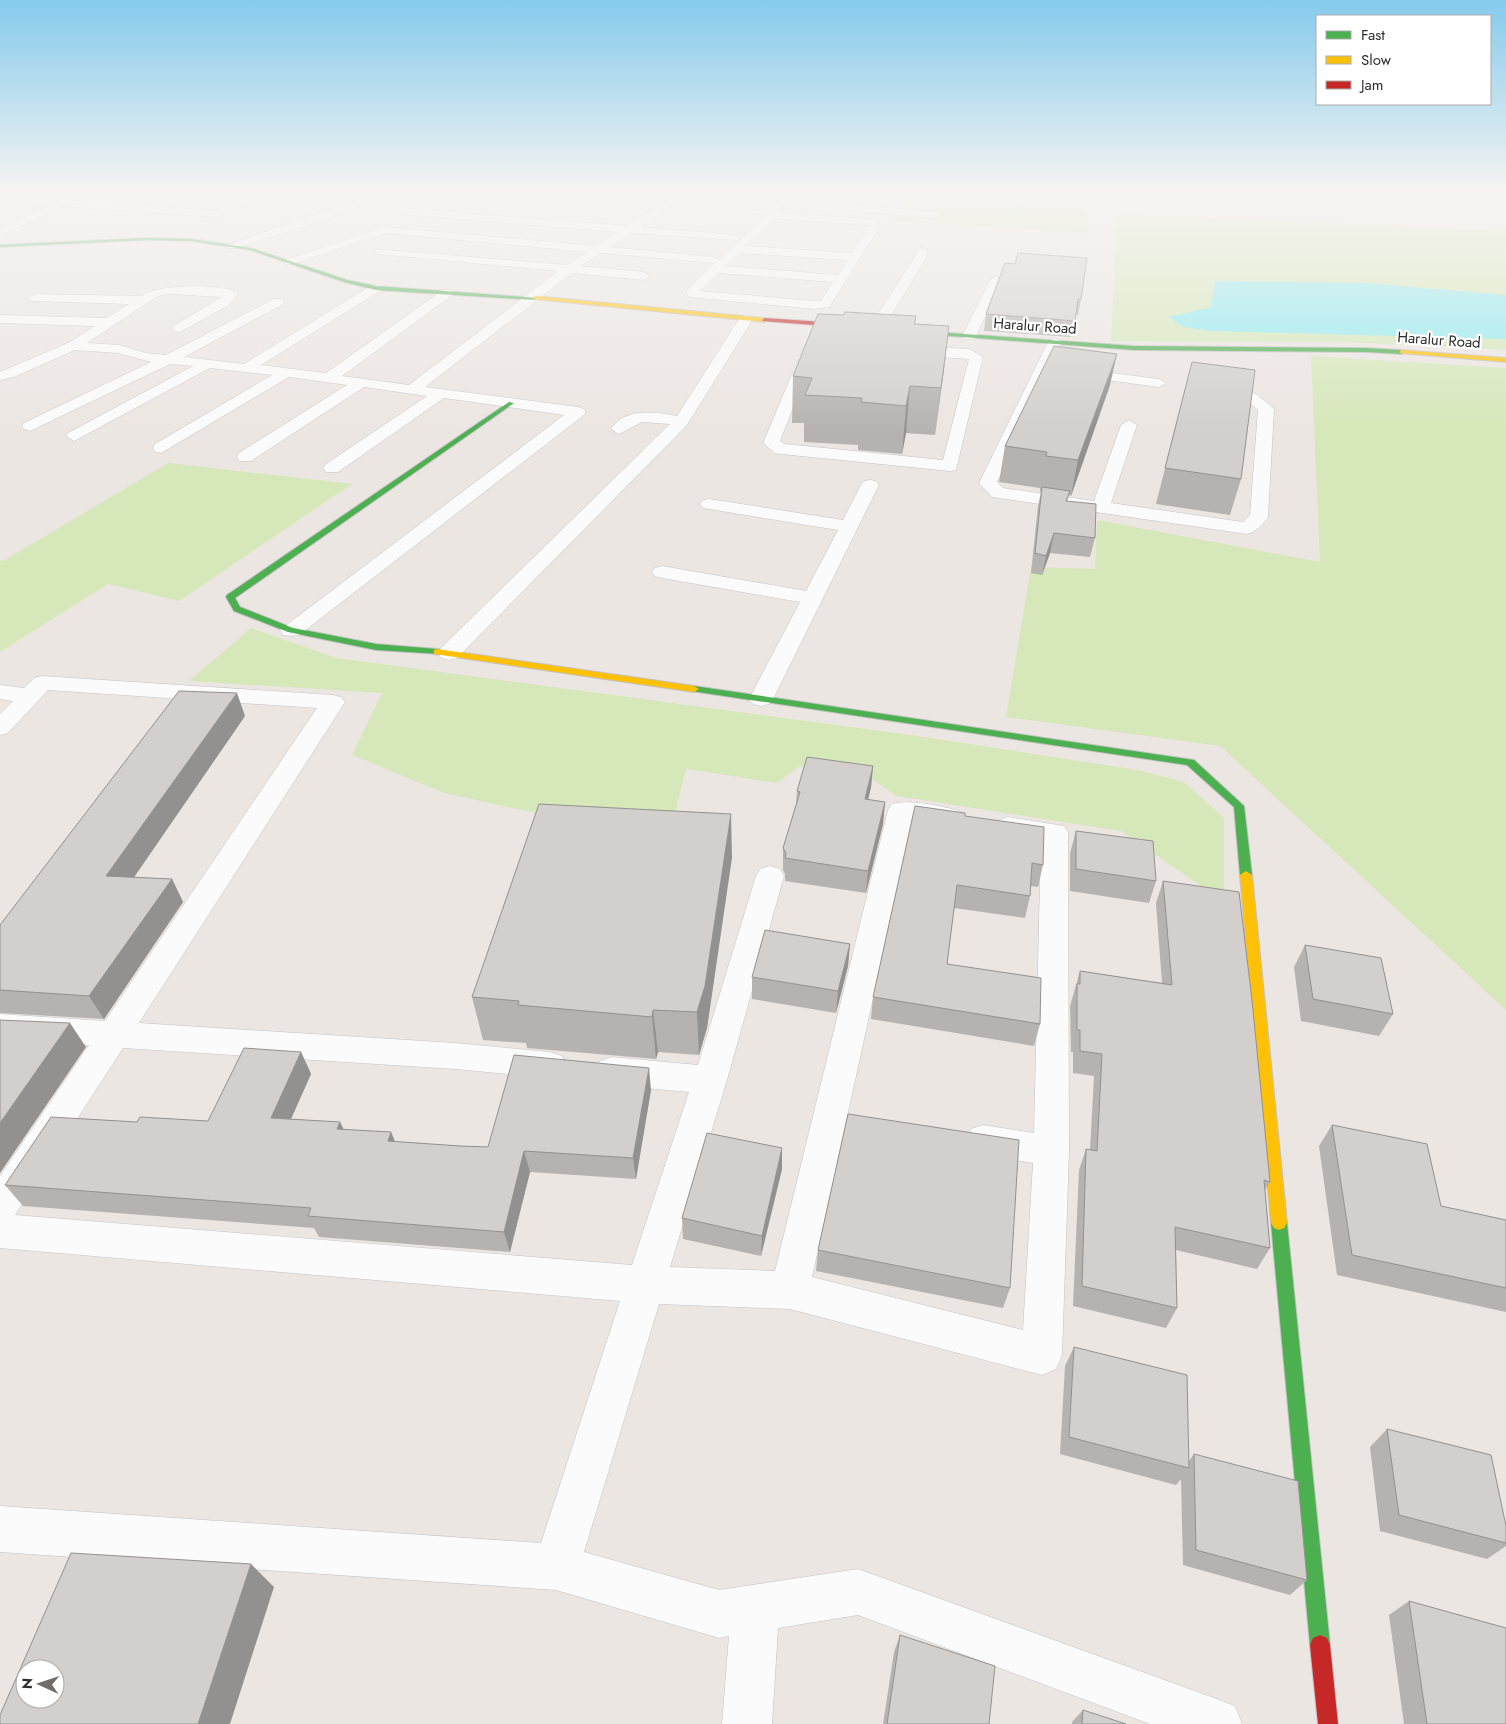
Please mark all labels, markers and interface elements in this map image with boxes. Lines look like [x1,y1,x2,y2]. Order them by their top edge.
legend [1316,15,1491,105]
text: Fast [1361,24,1385,46]
text: Slow [1361,49,1392,71]
text: Jam [1359,74,1384,96]
street label: Haralur Road [993,312,1077,340]
street label: Haralur Road [1397,326,1481,354]
north arrow [15,1659,65,1709]
text: N [17,1677,37,1689]

